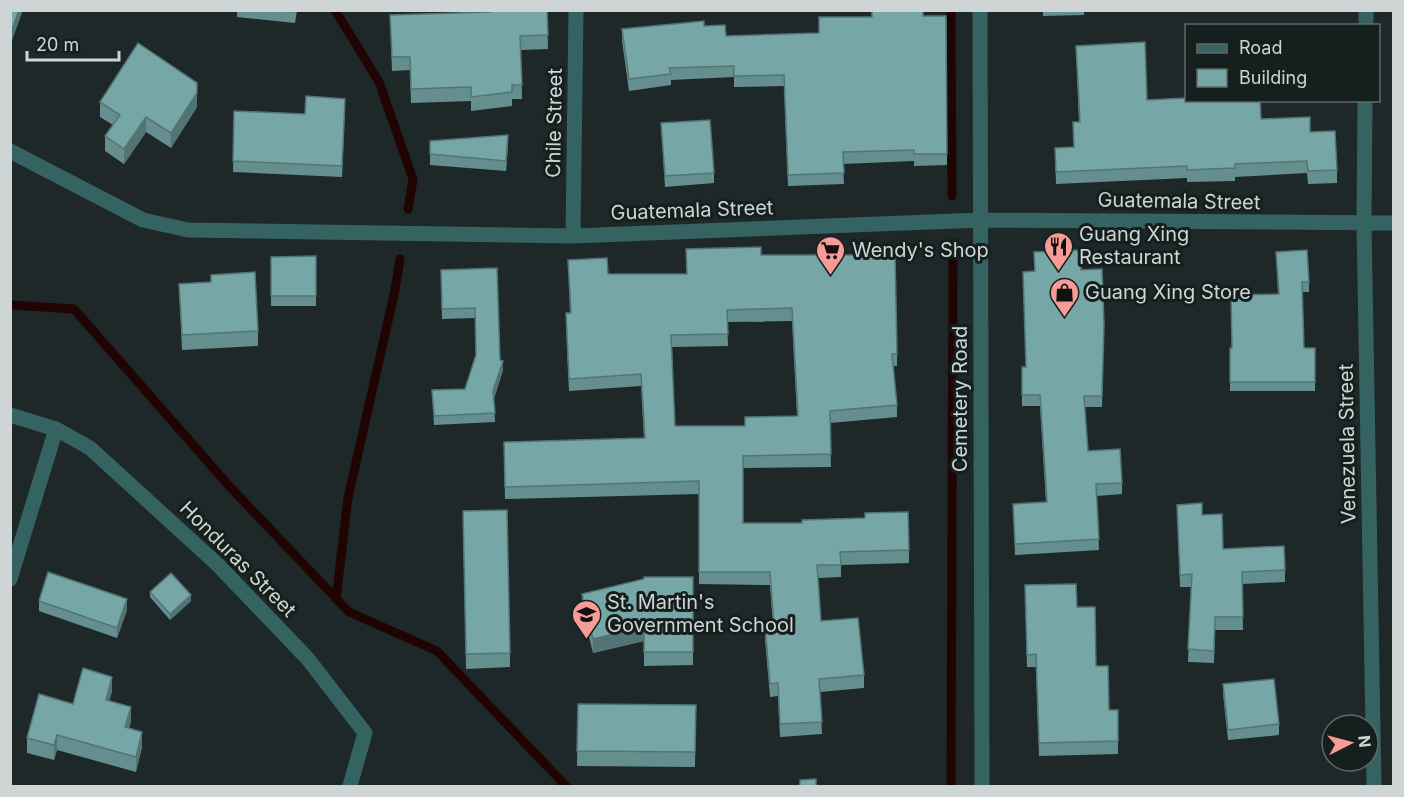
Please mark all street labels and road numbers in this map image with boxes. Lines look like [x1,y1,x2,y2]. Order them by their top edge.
street label: Chile Street [541,67,567,178]
street label: Guatemala Street [1097,188,1261,214]
street label: Guatemala Street [610,195,774,225]
street label: Cemetery Road [948,326,972,472]
street label: Venezuela Street [1334,363,1360,524]
street label: Honduras Street [175,496,301,622]

